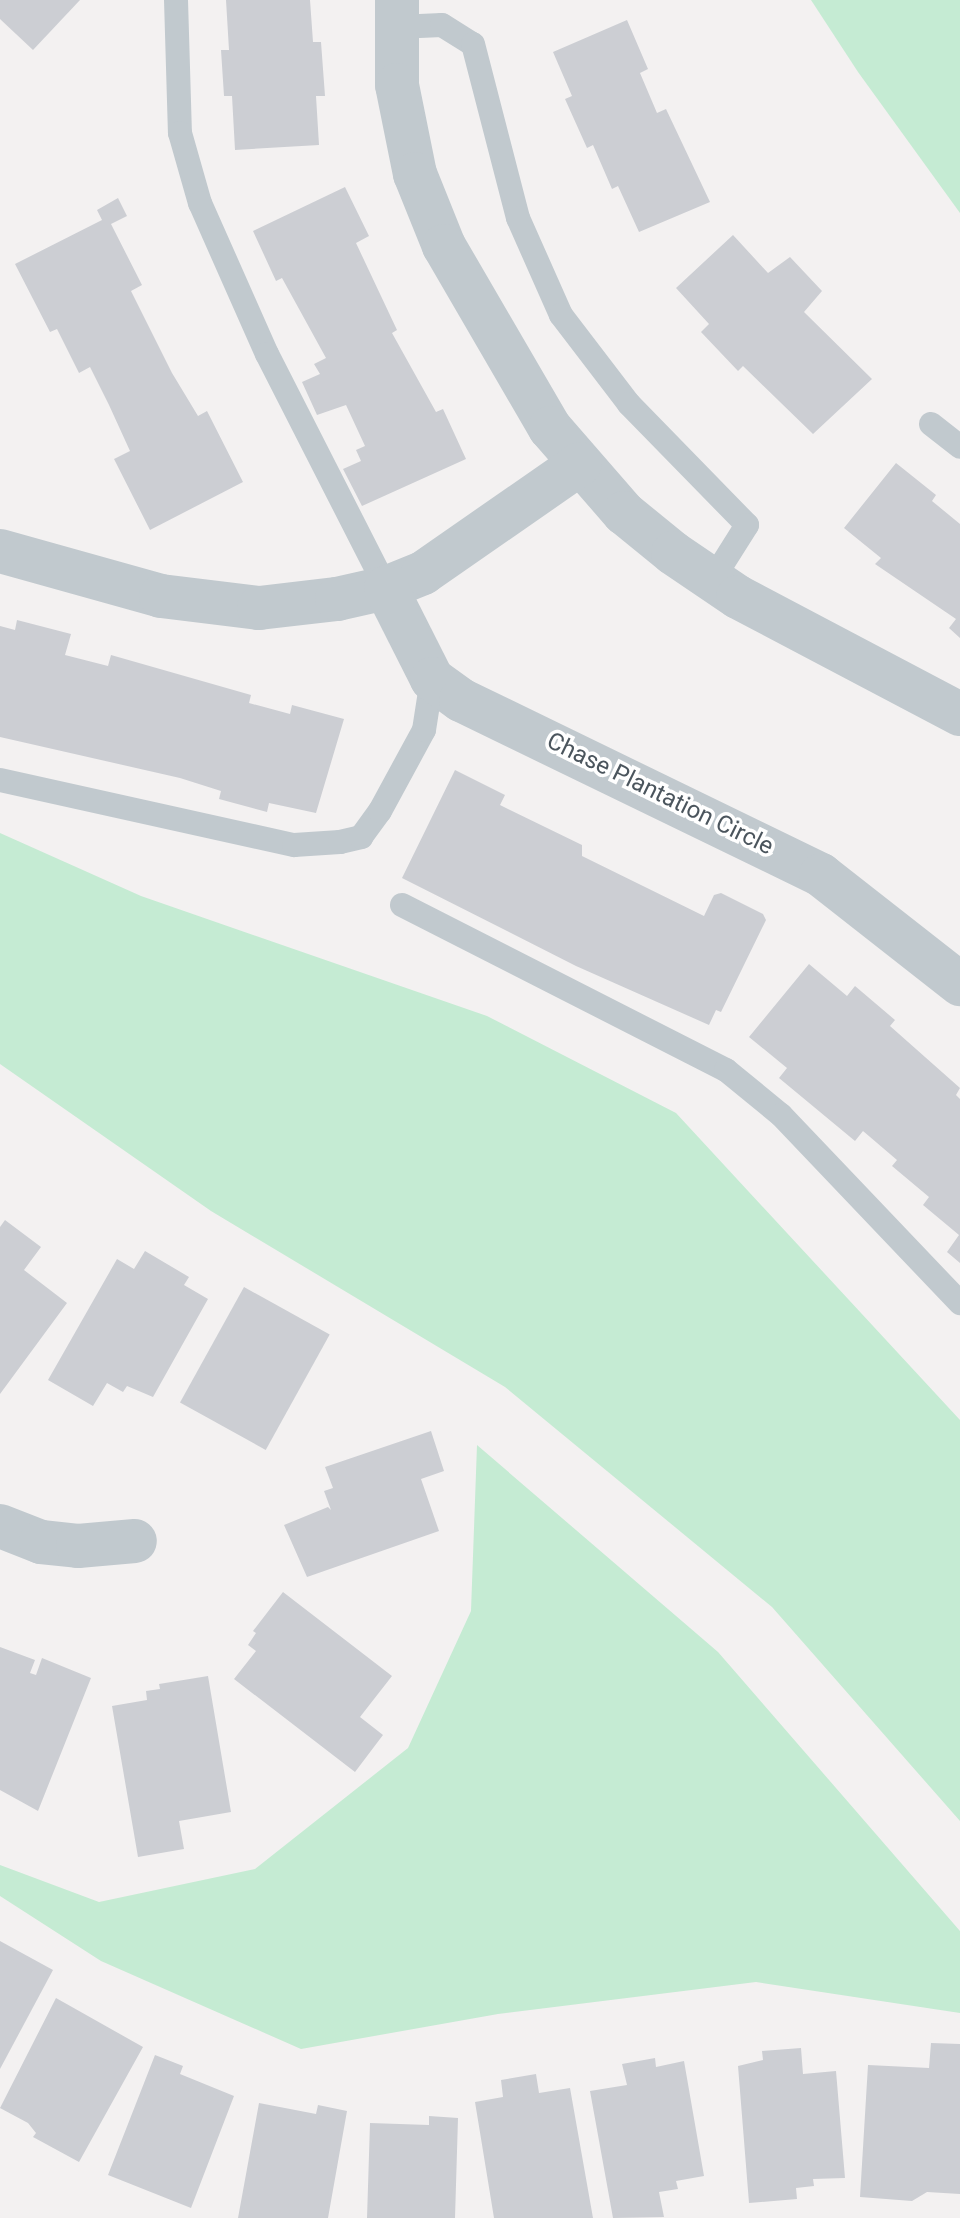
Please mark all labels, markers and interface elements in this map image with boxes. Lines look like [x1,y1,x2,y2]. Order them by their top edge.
street label: Chase Plantation Circle [542,727,778,861]

